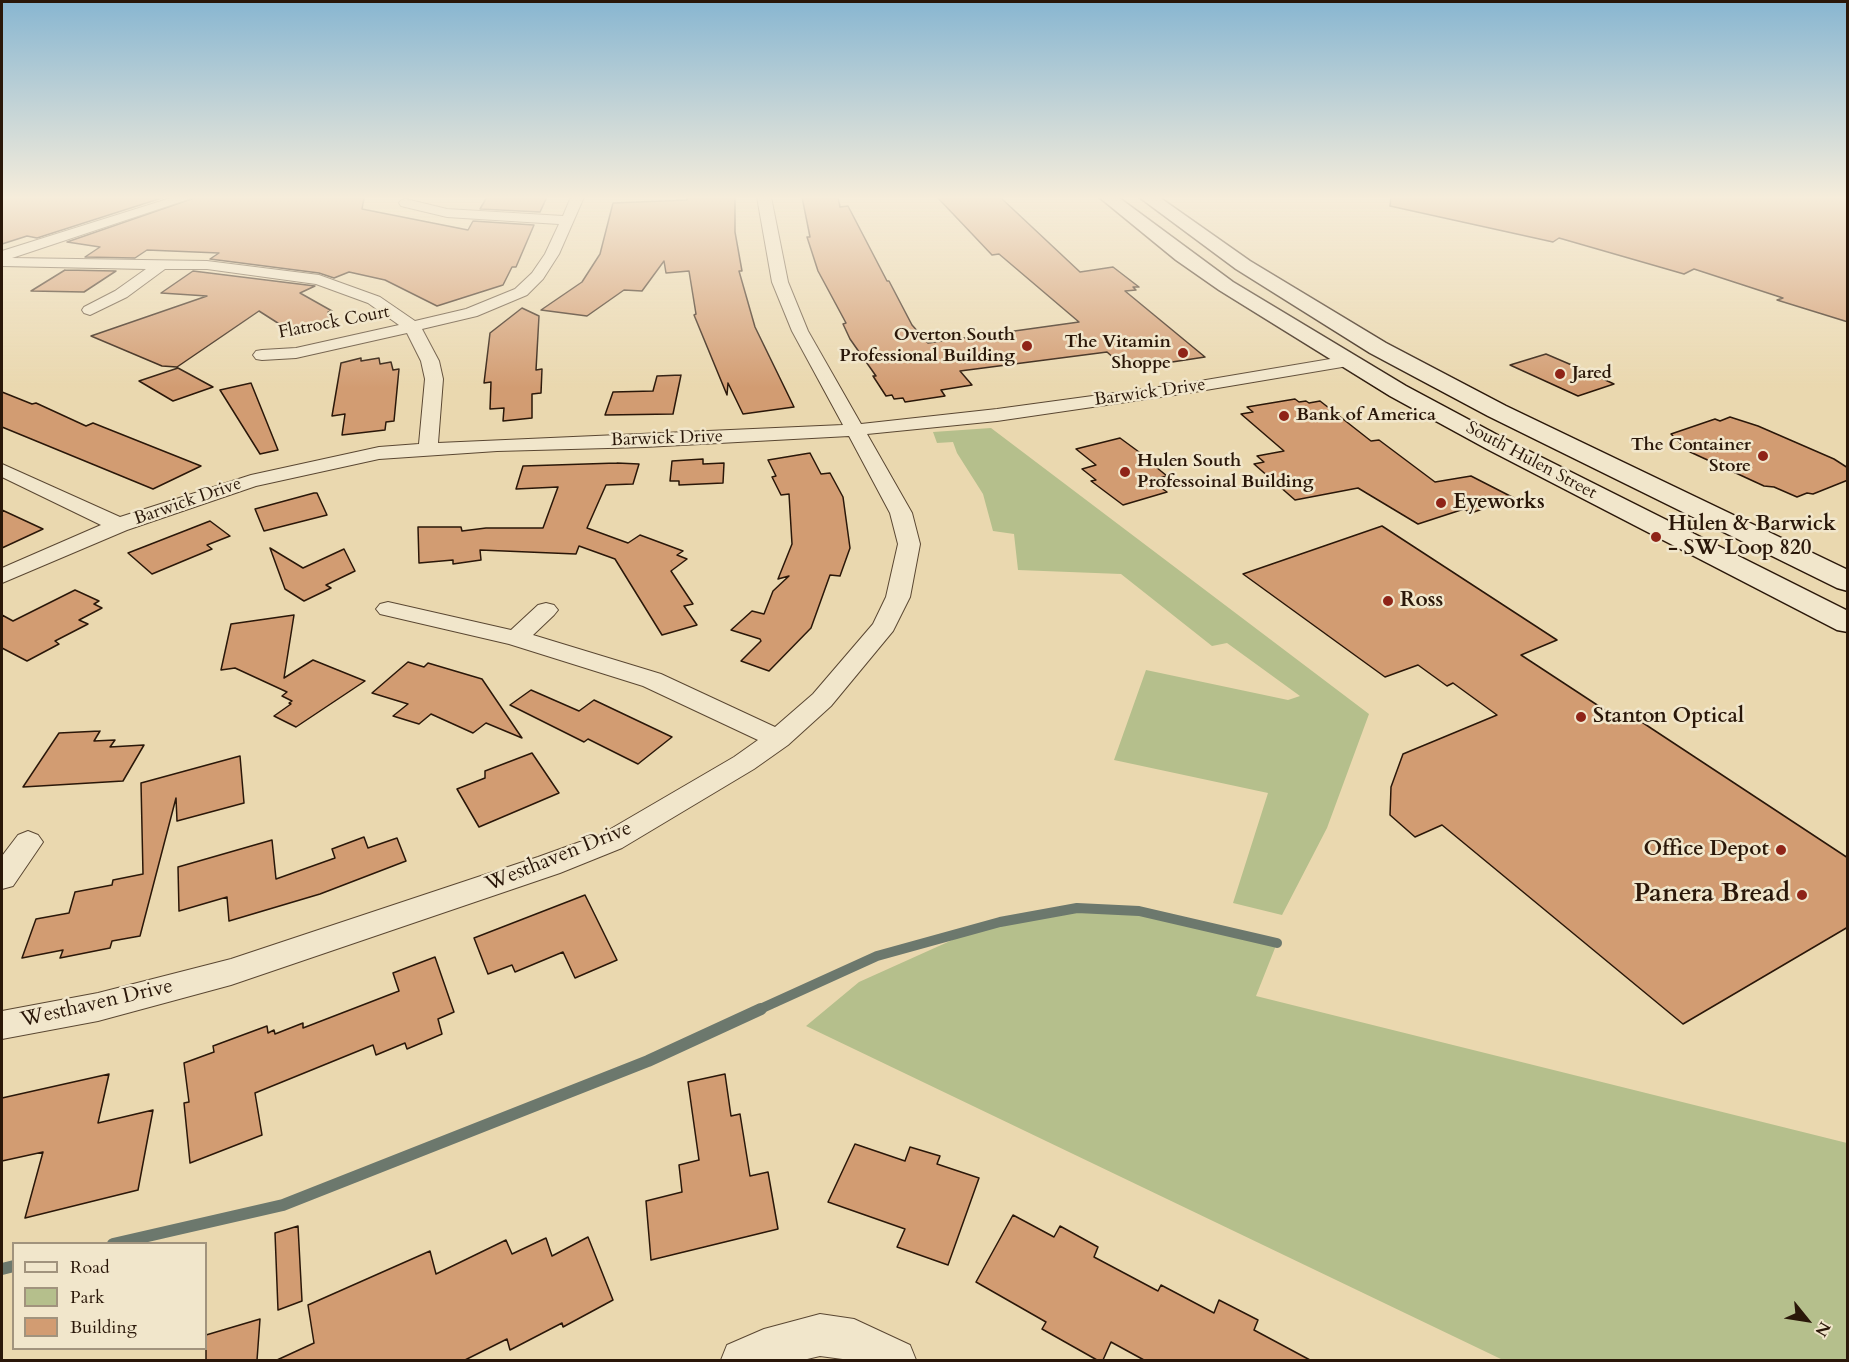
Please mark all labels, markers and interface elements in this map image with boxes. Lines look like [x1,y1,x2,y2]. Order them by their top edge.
street label: Flatrock Court [277,302,391,344]
place label: Overton South Professional Building [839,325,1015,368]
place label: The Vitamin Shoppe [1065,332,1171,374]
marker: Overton South Professional Building [1020,339,1034,353]
marker: The Vitamin Shoppe [1176,346,1190,360]
place label: Jared [1572,363,1612,385]
marker: Jared [1553,367,1567,381]
street label: Barwick Drive [1093,374,1207,412]
place label: Bank of America [1296,405,1436,427]
marker: Bank of America [1277,409,1291,423]
street label: South Hulen Street [1462,417,1600,505]
street label: Barwick Drive [611,426,723,452]
place label: The Container Store [1631,435,1751,478]
marker: The Container Store [1756,449,1770,463]
place label: Hulen South Professoinal Building [1137,451,1314,494]
marker: Hulen South Professoinal Building [1118,465,1132,479]
street label: Barwick Drive [131,474,245,530]
place label: Eyeworks [1453,490,1545,516]
marker: Eyeworks [1434,496,1448,510]
place label: Hulen & Barwick - SW Loop 820 [1668,512,1836,562]
marker: Hulen & Barwick - SW Loop 820 [1649,530,1663,544]
place label: Ross [1400,588,1443,614]
marker: Ross [1381,594,1395,608]
place label: Stanton Optical [1593,704,1744,730]
marker: Stanton Optical [1574,710,1588,724]
street label: Westhaven Drive [482,816,636,898]
place label: Office Depot [1643,837,1769,863]
marker: Office Depot [1774,843,1788,857]
place label: Panera Bread [1634,879,1790,911]
marker: Panera Bread [1795,888,1809,902]
street label: Westhaven Drive [18,974,176,1034]
legend [12,1242,207,1350]
text: Road [70,1255,110,1280]
text: Park [70,1285,105,1310]
north arrow [1777,1290,1837,1350]
text: Building [70,1315,137,1340]
text: N [1810,1317,1836,1341]

